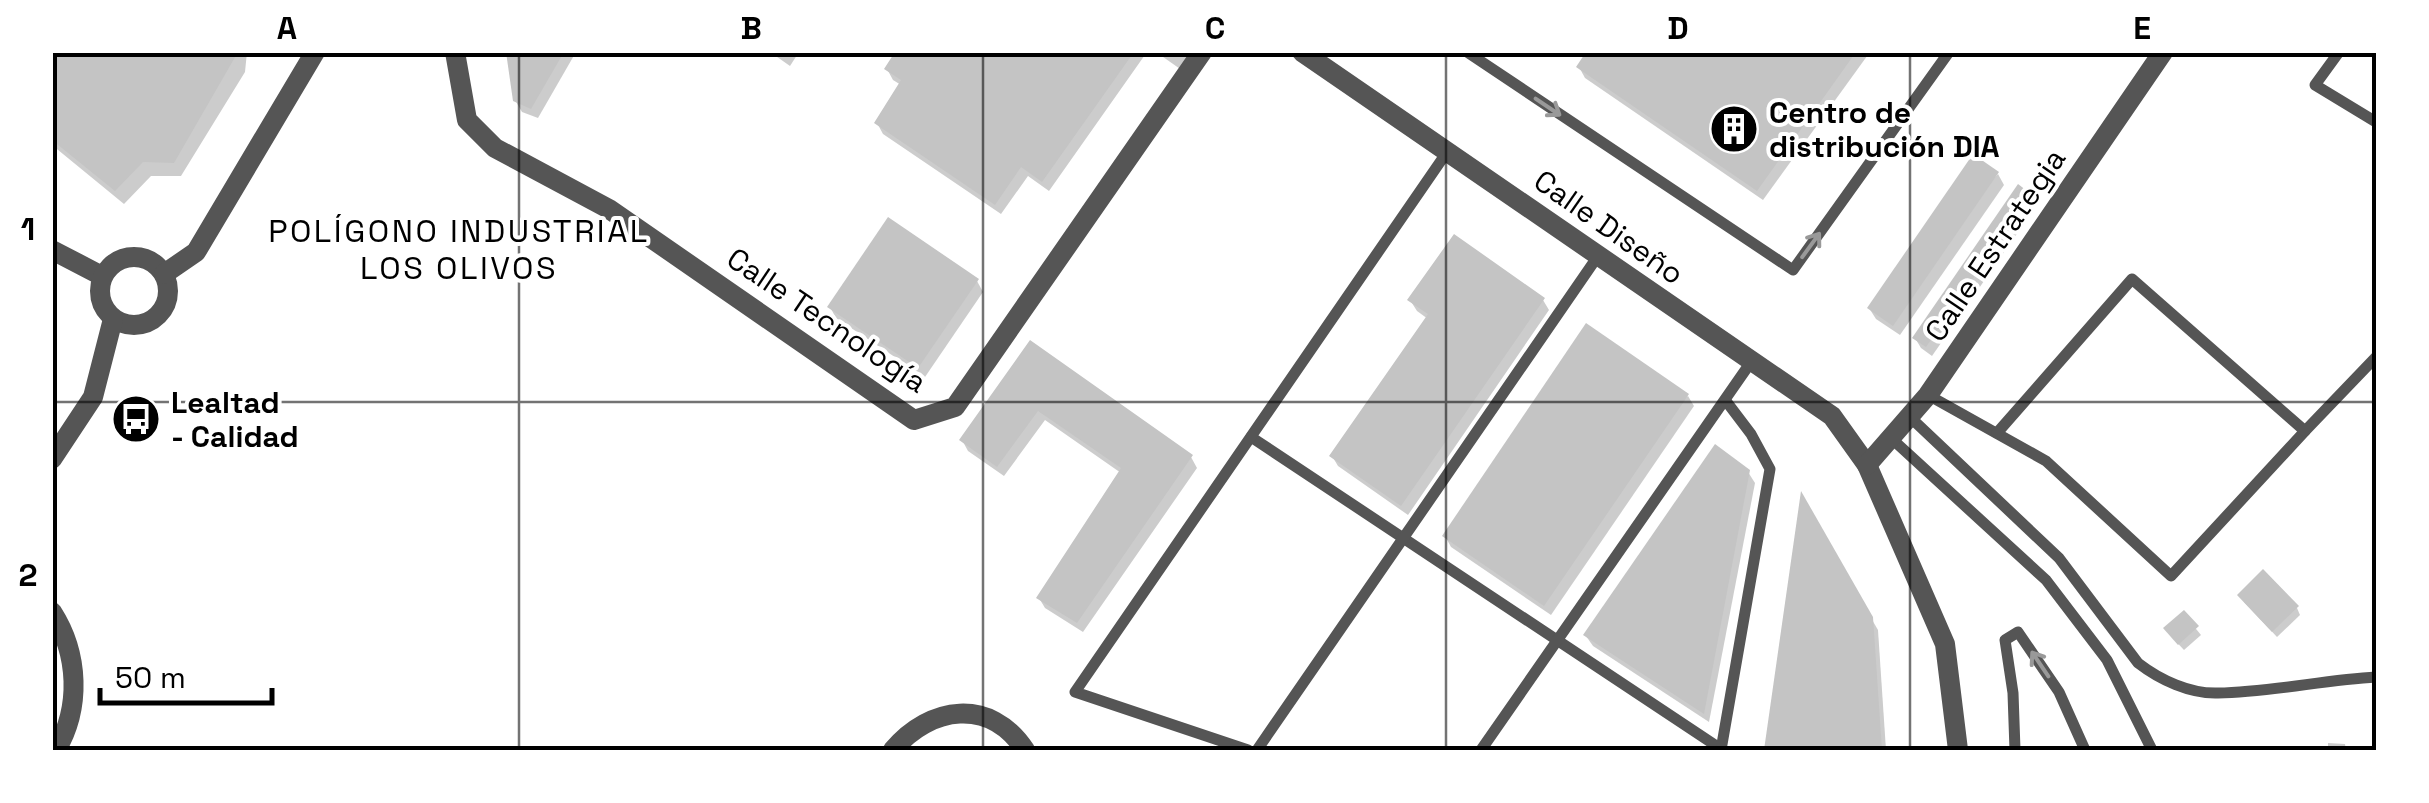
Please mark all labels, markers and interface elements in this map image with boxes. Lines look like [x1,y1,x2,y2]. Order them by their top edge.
text: A [277,8,297,48]
text: B [740,8,762,48]
text: C [1205,8,1225,48]
text: D [1667,8,1689,48]
text: E [2133,8,2151,48]
place label: Centro de distribución DIA [1769,93,2000,166]
one-way arrow [1534,96,1562,117]
building icon: Centro de distribución DIA [1708,103,1760,155]
street label: Calle Estrategia [1916,141,2074,349]
street label: Calle Diseño [1526,161,1692,293]
text: 1 [21,209,35,249]
district label: POLÍGONO INDUSTRIAL LOS OLIVOS [268,211,650,288]
one-way arrow [1800,231,1821,259]
street label: Calle Tecnología [720,239,934,401]
place label: Lealtad - Calidad [171,383,299,456]
bus stop icon: Lealtad - Calidad [110,393,162,445]
text: 2 [18,555,38,595]
scale bar [100,643,272,705]
one-way arrow [2030,651,2051,679]
text: 50 m [115,658,186,697]

